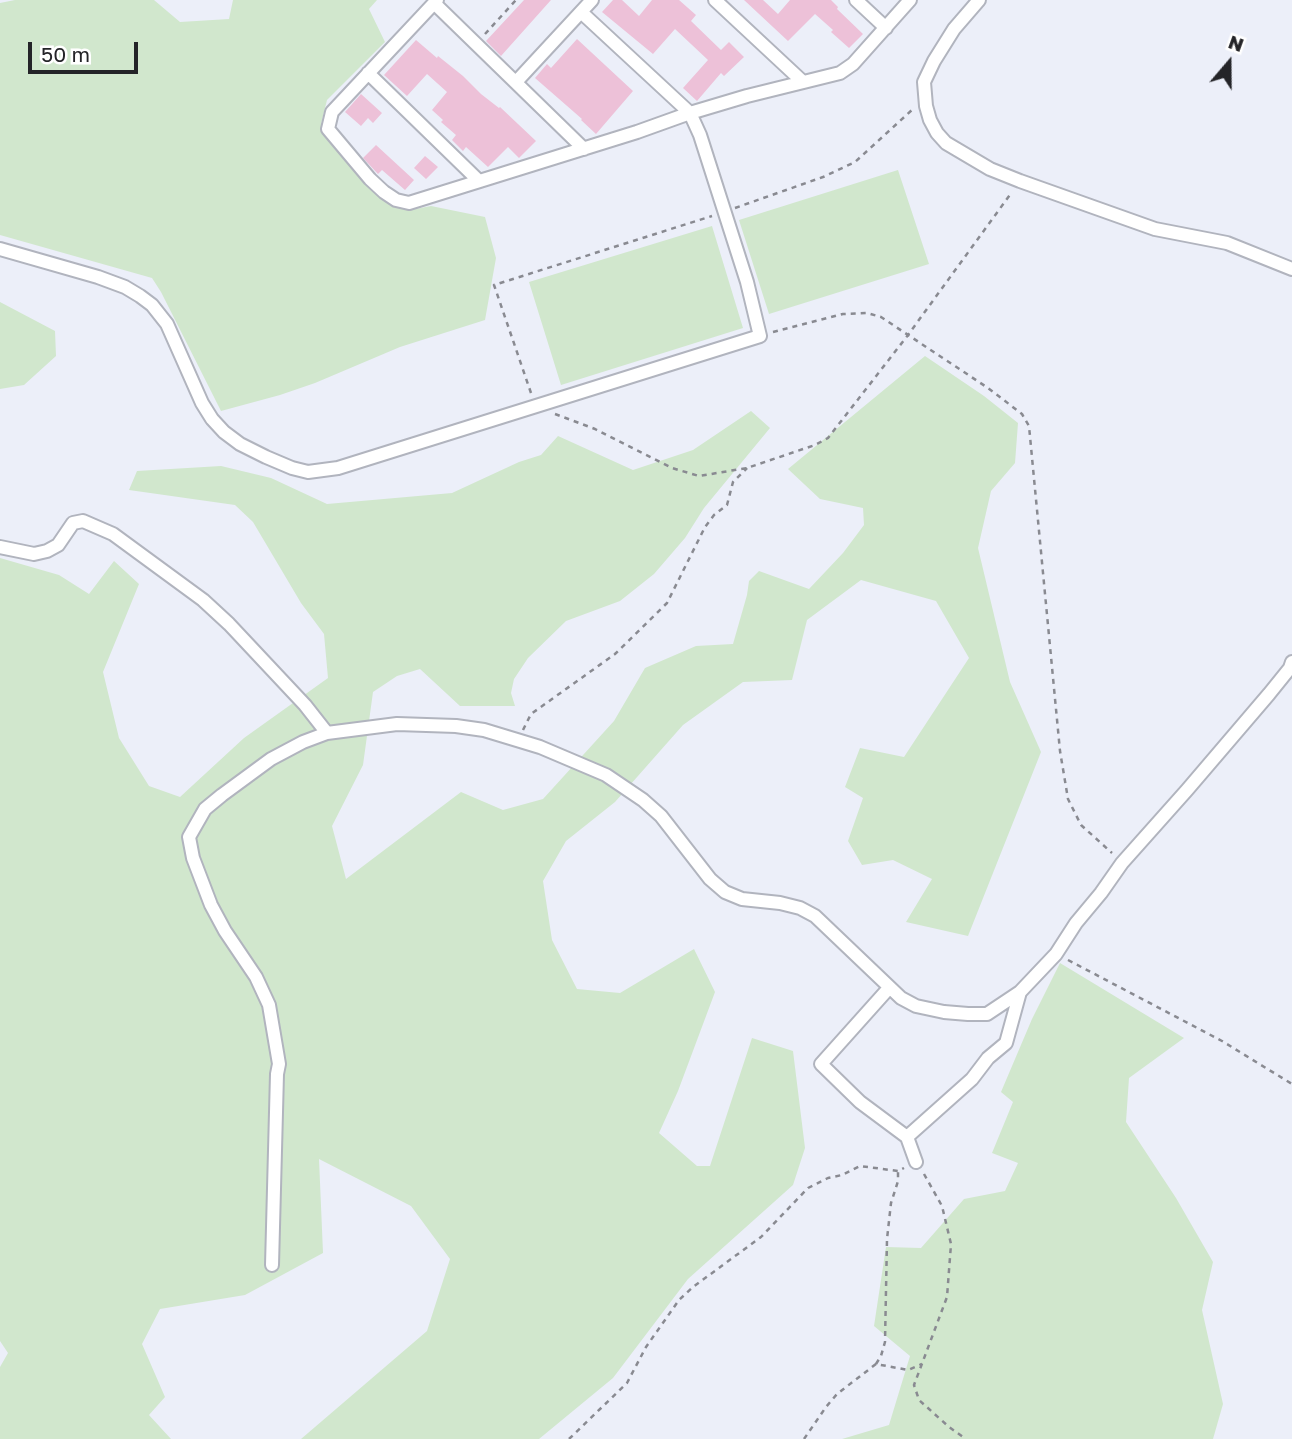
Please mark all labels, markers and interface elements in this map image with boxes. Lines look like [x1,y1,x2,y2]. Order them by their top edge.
scale bar [32,28,142,72]
north arrow [1194,28,1264,98]
text: N [1226,30,1247,56]
text: 50 m [41,41,90,67]

